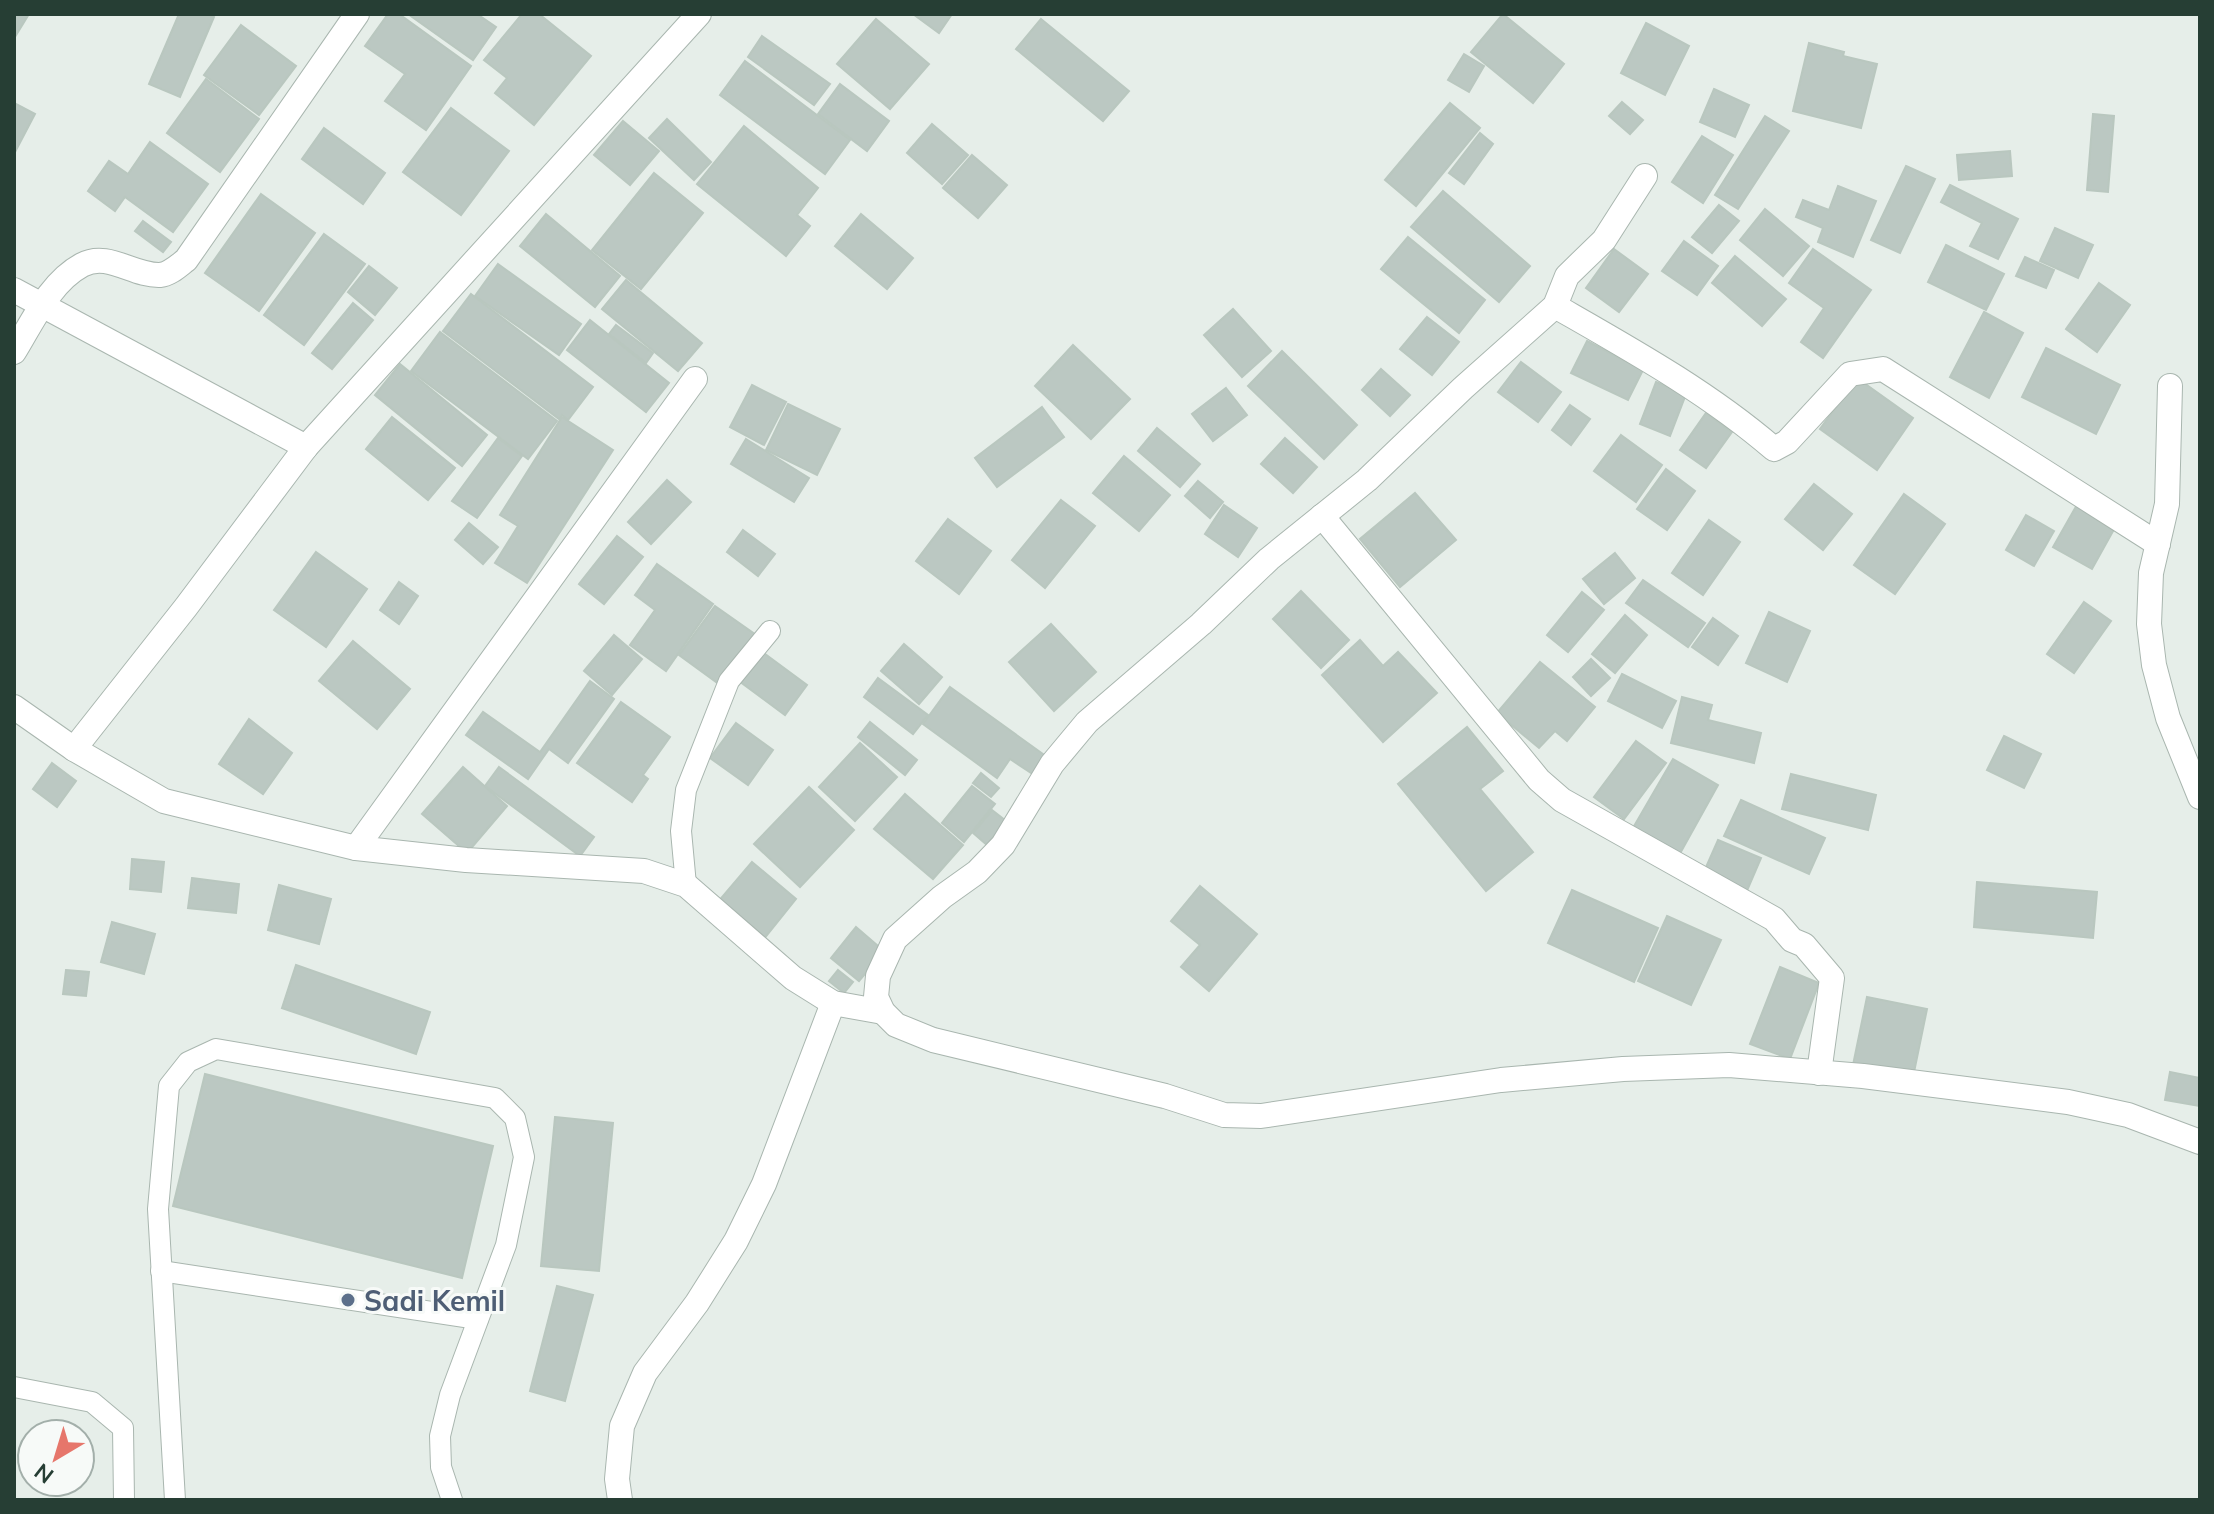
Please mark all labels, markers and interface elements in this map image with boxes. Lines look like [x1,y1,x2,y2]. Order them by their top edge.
place label: Sadi Kemil [364,1283,505,1318]
marker: Sadi Kemil [339,1291,357,1309]
north arrow [16,1418,96,1498]
text: N [29,1458,59,1490]

